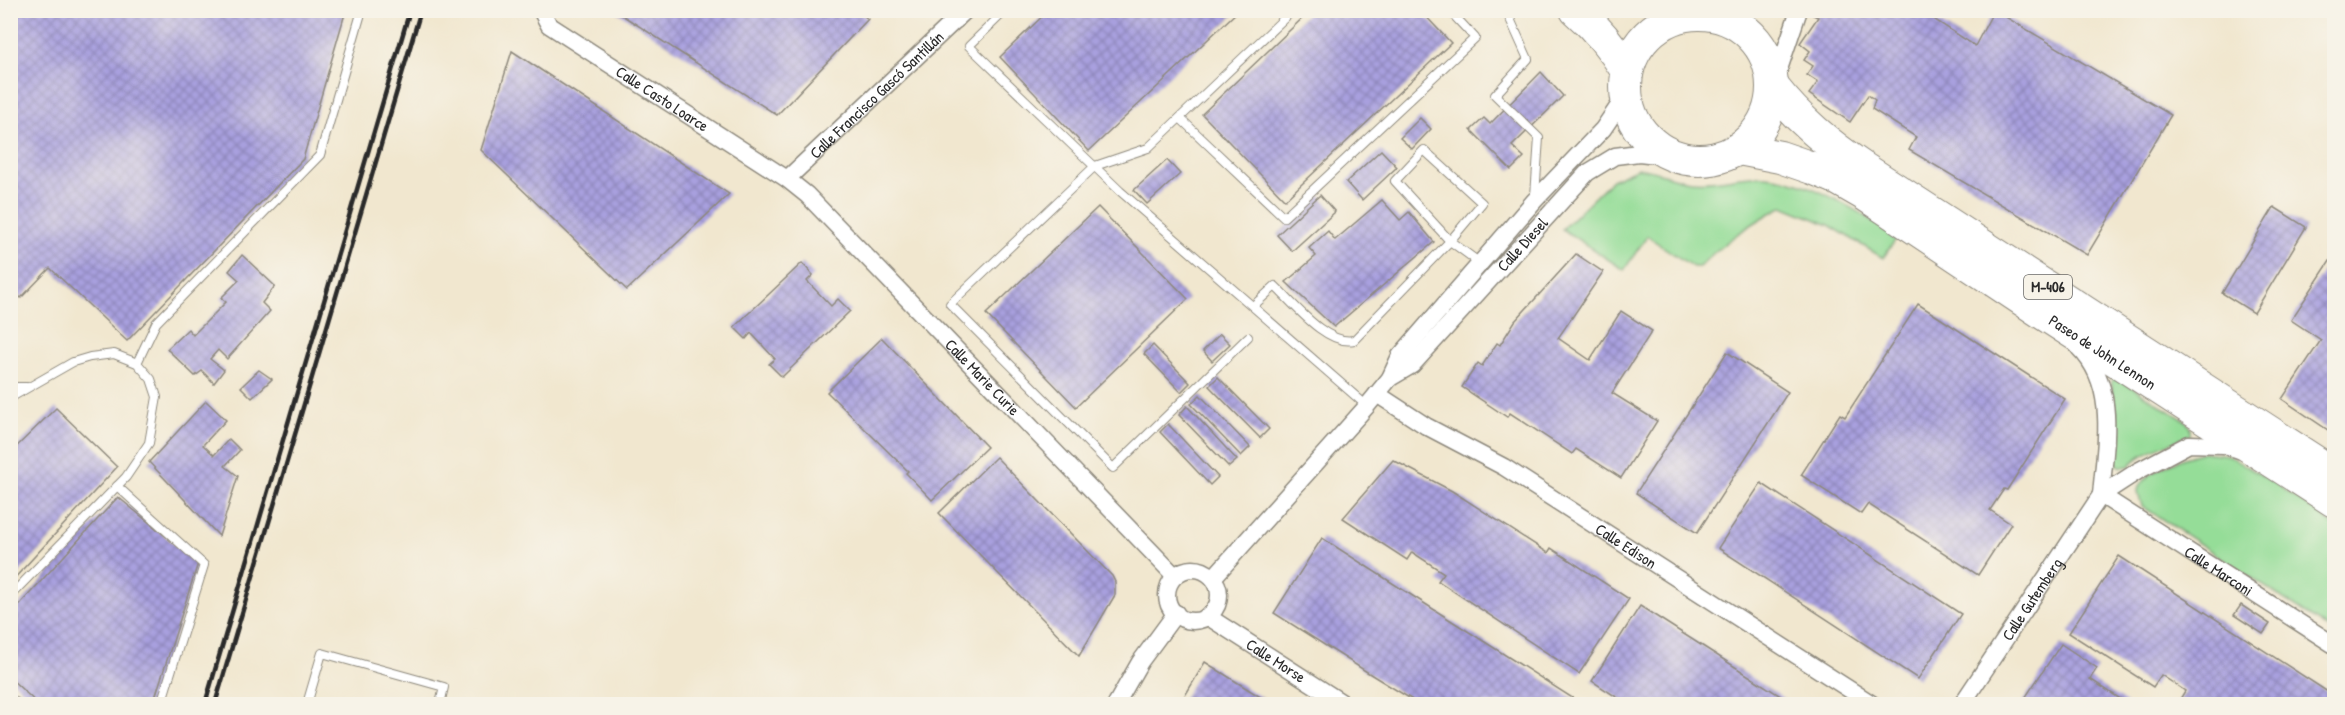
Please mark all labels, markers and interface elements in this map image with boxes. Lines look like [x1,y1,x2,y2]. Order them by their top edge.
street label: Calle Francisco Gascó Santillán [805,26,948,163]
street label: Calle Casto Loarce [612,60,713,137]
street label: Calle Diesel [1492,212,1553,276]
road number: M-406 [2024,275,2072,299]
street label: Paseo de John Lennon [2045,309,2161,395]
street label: Calle Marie Curie [940,334,1025,421]
street label: Calle Edison [1591,518,1661,574]
street label: Calle Marconi [2180,541,2257,601]
street label: Calle Gutemberg [1996,553,2067,645]
street label: Calle Morse [1242,633,1311,688]

